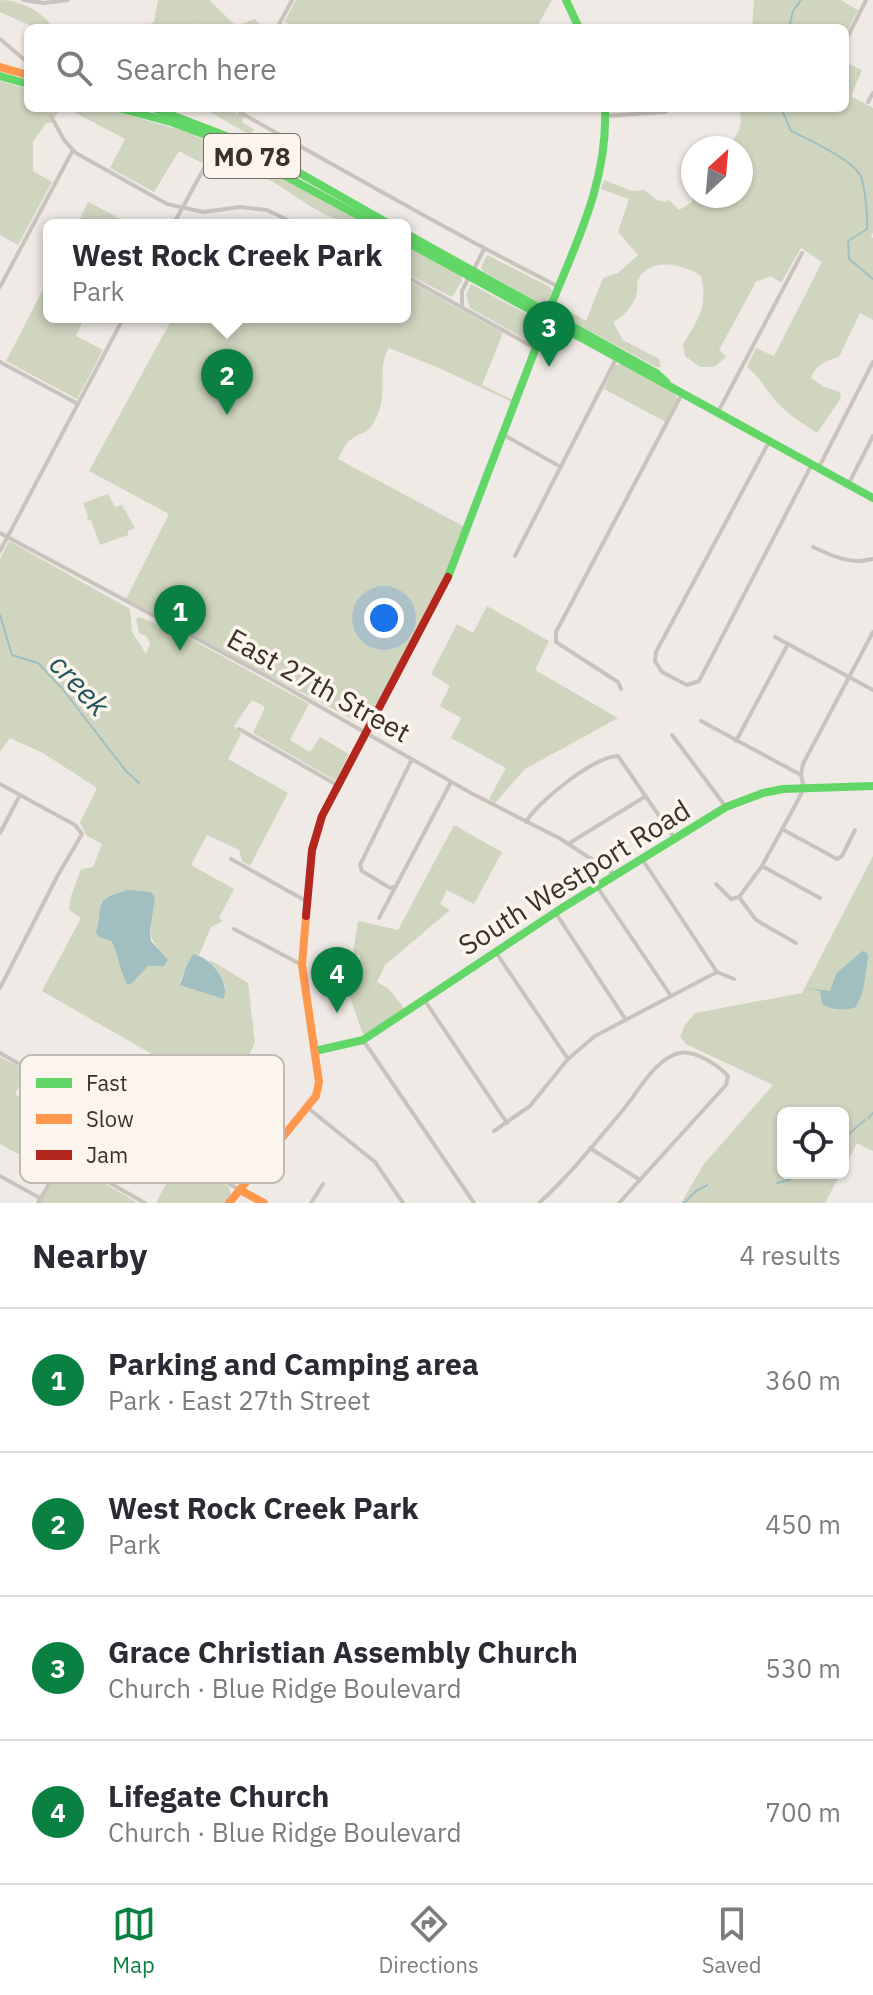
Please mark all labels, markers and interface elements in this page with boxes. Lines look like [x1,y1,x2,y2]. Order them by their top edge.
search box [24,24,849,112]
icon: search [52,46,96,90]
text: Search here [116,49,277,88]
road number: MO 78 [204,134,300,178]
north arrow [681,136,753,208]
popup [43,219,411,323]
text: West Rock Creek Park [72,235,382,274]
text: Park [72,274,124,308]
pin: 3 [523,301,575,367]
pin: 2 [201,349,253,415]
pin: 1 [154,585,206,651]
your location [364,598,404,638]
street label: East 27th Street [221,619,417,751]
water label: creek [41,645,119,724]
street label: South Westport Road [451,791,697,963]
pin: 4 [311,947,363,1013]
legend [20,1055,284,1183]
text: Fast [86,1068,127,1097]
text: Slow [86,1104,134,1133]
map controls [777,1107,849,1179]
button: locate [777,1107,849,1179]
text: Jam [86,1140,128,1169]
text: Nearby [32,1233,147,1277]
text: 4 results [739,1238,841,1272]
text: Parking and Camping area [108,1344,479,1383]
text: 1 [50,1363,66,1397]
text: 360 m [765,1363,841,1397]
text: Park · East 27th Street [108,1383,371,1417]
text: West Rock Creek Park [108,1488,419,1527]
text: 2 [50,1507,66,1541]
text: 450 m [765,1507,841,1541]
text: Park [108,1527,161,1561]
text: Grace Christian Assembly Church [108,1632,578,1671]
text: 3 [50,1651,66,1685]
text: 530 m [765,1651,841,1685]
text: Church · Blue Ridge Boulevard [108,1671,461,1705]
text: Lifegate Church [108,1776,329,1815]
text: 4 [50,1795,66,1829]
text: 700 m [765,1795,841,1829]
text: Church · Blue Ridge Boulevard [108,1815,461,1849]
tab: Map [112,1902,156,1979]
tab: Directions [379,1902,479,1979]
tab: Saved [702,1902,761,1979]

